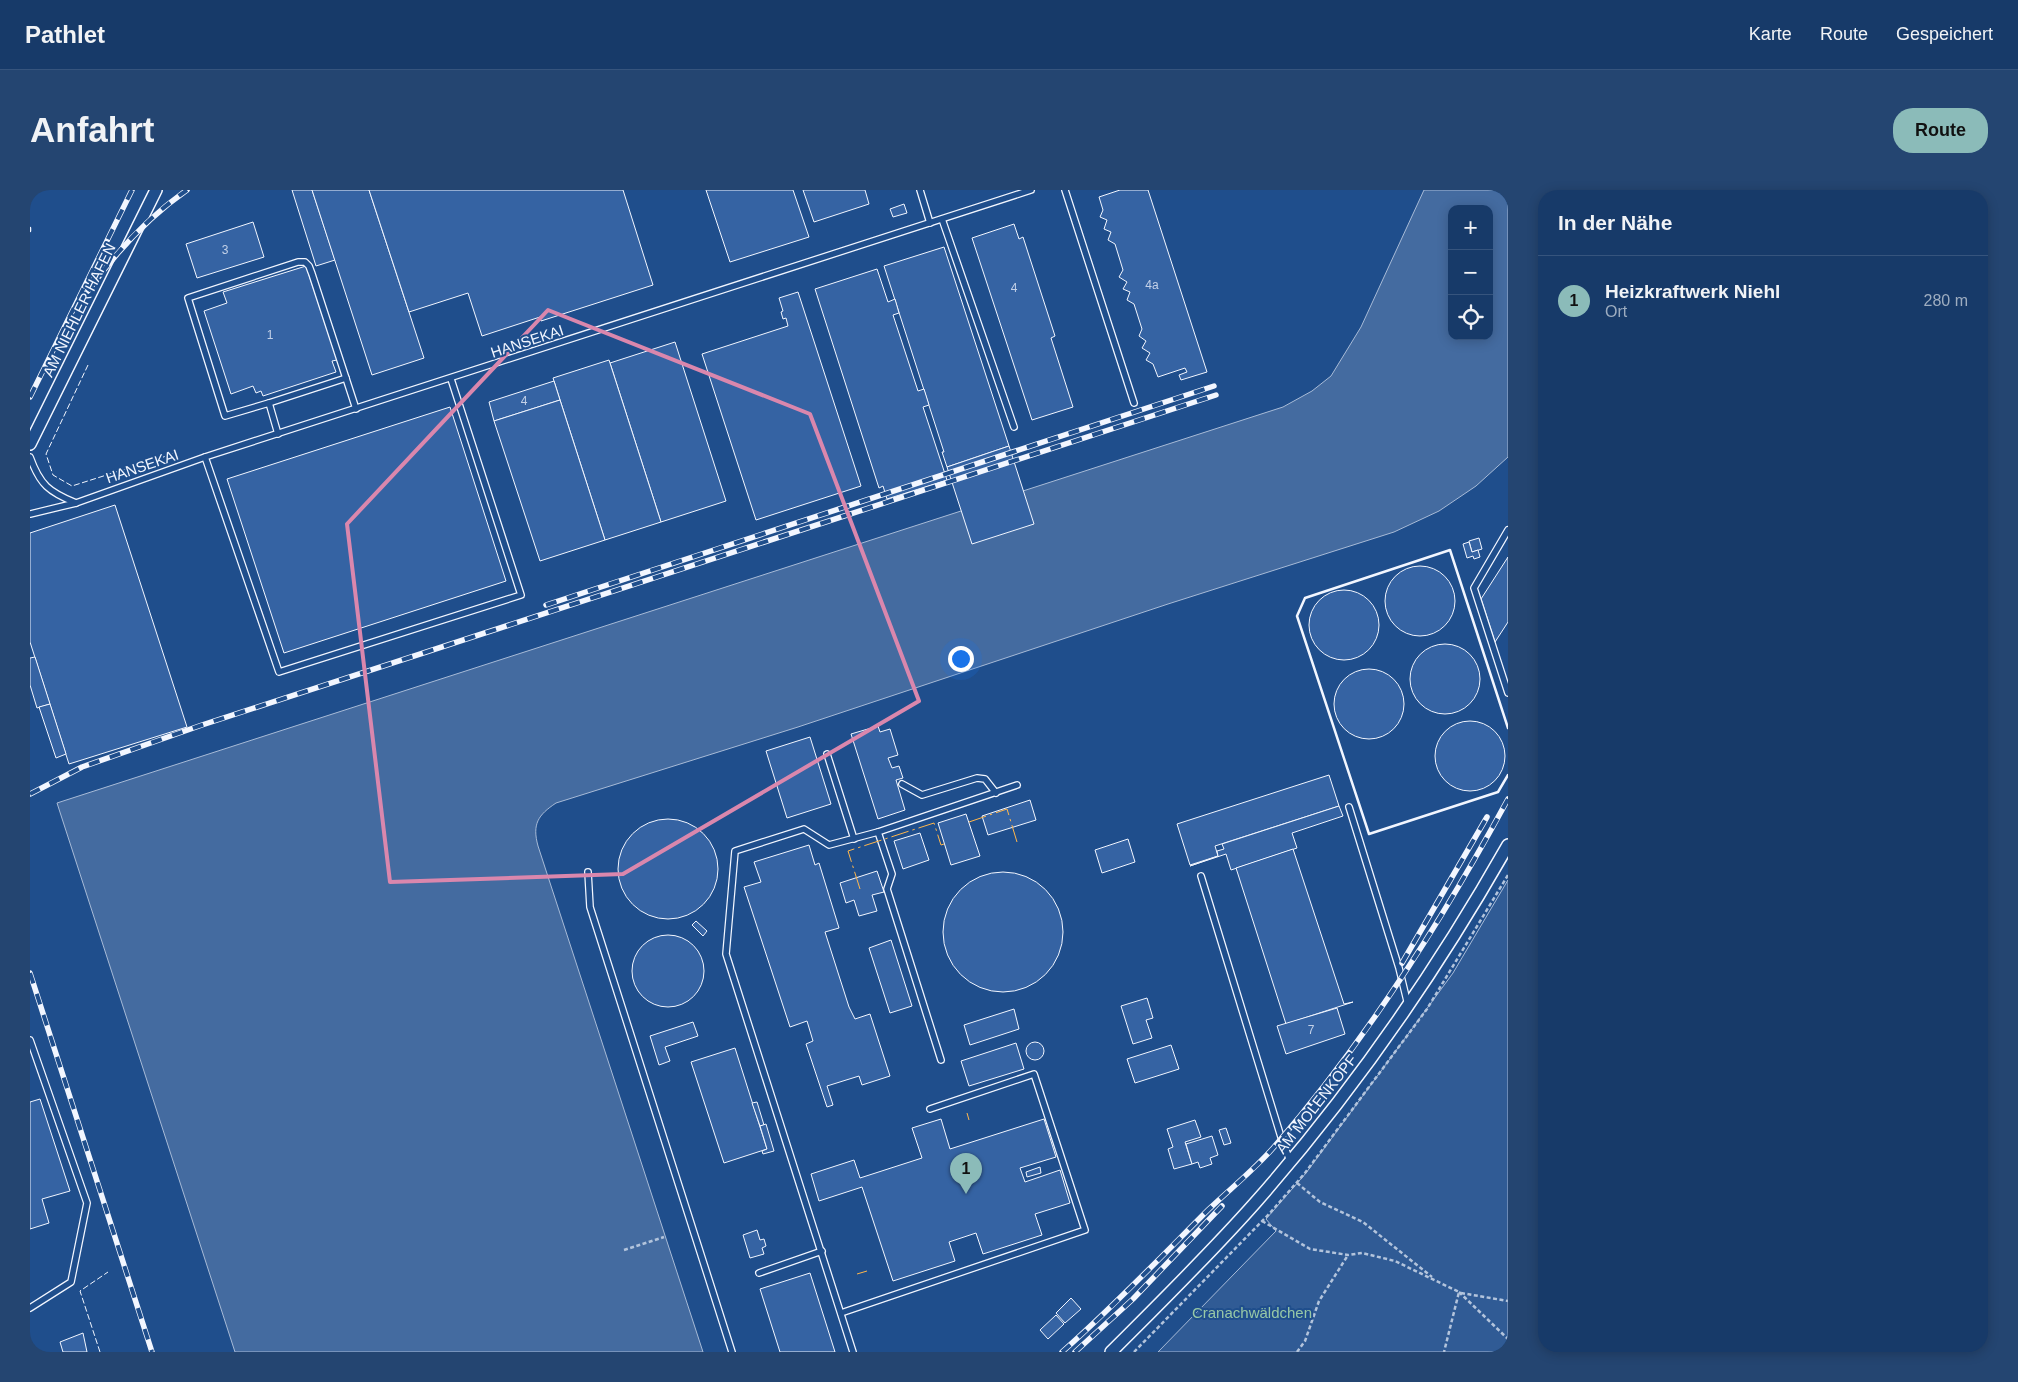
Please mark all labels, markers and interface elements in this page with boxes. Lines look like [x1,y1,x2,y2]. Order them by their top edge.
text: Pathlet [25,21,105,48]
text: Karte [1749,24,1792,44]
text: Route [1820,24,1868,44]
text: Gespeichert [1896,24,1993,44]
button: Route [1893,108,1988,153]
text: Anfahrt [30,110,154,149]
map controls [1448,205,1493,340]
button: + [1448,205,1493,250]
text: In der Nähe [1558,211,1672,234]
street label: AM NIEHLER HAFEN [39,240,119,380]
house number: 3 [222,243,229,257]
button: − [1448,250,1493,295]
house number: 4a [1145,278,1159,292]
house number: 4 [1011,281,1018,295]
text: Heizkraftwerk Niehl [1605,281,1780,302]
text: 1 [1570,292,1578,309]
text: 280 m [1924,292,1968,309]
button: locate [1448,295,1493,340]
text: Ort [1605,303,1627,320]
street label: HANSEKAI [488,321,566,361]
house number: 1 [267,328,274,342]
house number: 4 [521,394,528,408]
street label: HANSEKAI [103,446,181,486]
your location [948,646,974,672]
house number: 7 [1308,1023,1315,1037]
street label: AM MOLENKOPF [1272,1051,1360,1157]
pin: 1 [950,1153,982,1194]
park label: Cranachwäldchen [1192,1304,1312,1321]

